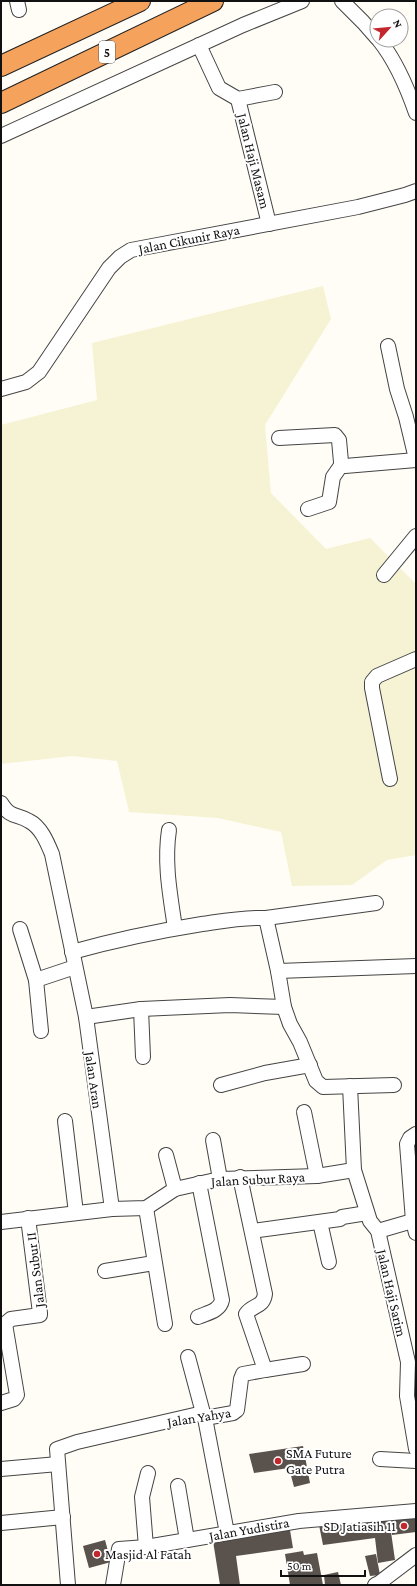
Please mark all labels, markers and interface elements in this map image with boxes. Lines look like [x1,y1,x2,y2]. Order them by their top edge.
north arrow [369,8,409,48]
text: N [391,17,405,30]
road number: 5 [99,41,115,63]
street label: Jalan Haji Masam [233,110,274,211]
street label: Jalan Cikunir Raya [135,221,241,257]
street label: Jalan Aran [82,1048,106,1110]
street label: Jalan Subur Raya [209,1169,306,1190]
street label: Jalan Subur II [22,1232,48,1310]
street label: Jalan Haji Sarim [373,1246,410,1338]
street label: Jalan Yahya [164,1404,233,1430]
place label: SMA Future Gate Putra [286,1445,352,1477]
marker: SMA Future Gate Putra [273,1456,283,1466]
street label: Jalan Yudistira [206,1514,291,1544]
place label: SD Jatiasih 11 [323,1518,396,1534]
marker: SD Jatiasih 11 [399,1521,409,1531]
place label: Masjid Al Fatah [105,1546,192,1563]
marker: Masjid Al Fatah [92,1549,102,1559]
scale bar [281,1552,365,1578]
text: 50 m [287,1559,312,1573]

